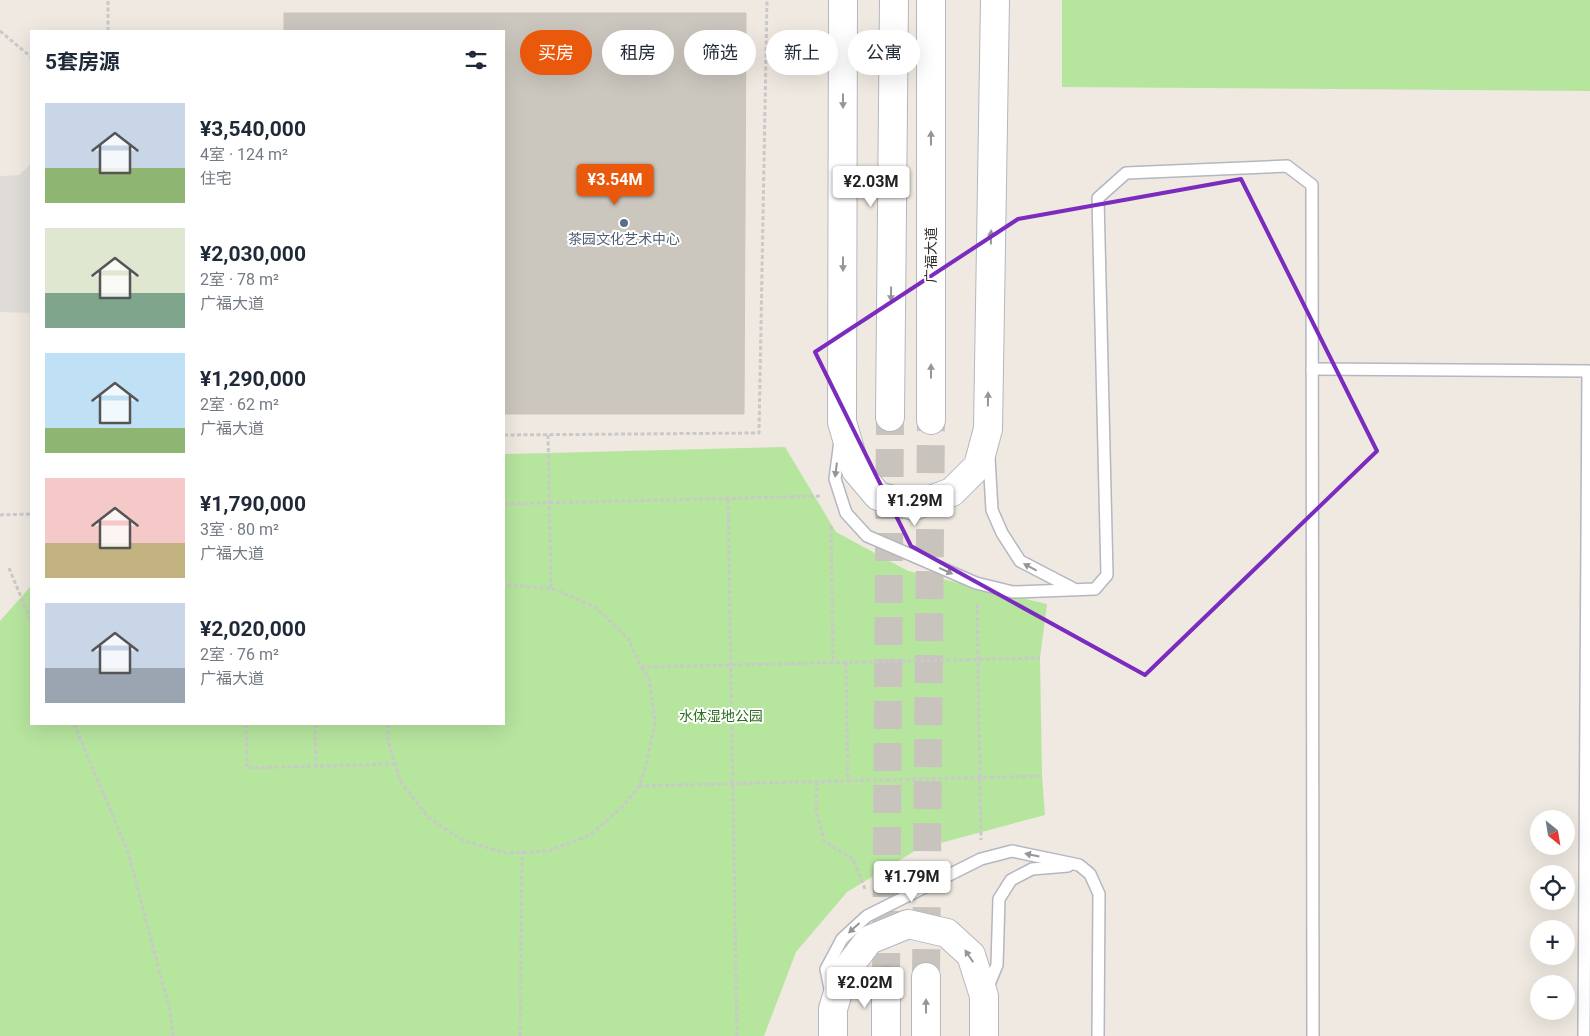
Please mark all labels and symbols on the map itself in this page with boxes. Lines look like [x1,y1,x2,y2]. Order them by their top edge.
one-way arrow [839,93,847,109]
one-way arrow [927,130,935,146]
pin: ¥3.54M [574,164,656,206]
pin: ¥2.03M [830,166,912,208]
marker: 茶园文化艺术中心 [618,217,630,229]
street label: 广福大道 [923,227,939,283]
one-way arrow [987,228,995,244]
place label: 茶园文化艺术中心 [568,231,680,247]
one-way arrow [839,256,847,272]
one-way arrow [887,286,895,302]
one-way arrow [927,363,935,379]
one-way arrow [984,391,992,407]
one-way arrow [832,463,840,479]
pin: ¥1.29M [874,484,956,527]
one-way arrow [1023,563,1038,571]
one-way arrow [939,567,953,575]
park label: 水体湿地公园 [679,708,763,724]
north arrow [1530,810,1575,855]
one-way arrow [1024,851,1039,859]
pin: ¥1.79M [871,860,953,903]
one-way arrow [848,922,860,934]
one-way arrow [964,949,974,963]
pin: ¥2.02M [824,966,906,1009]
one-way arrow [922,998,930,1014]

